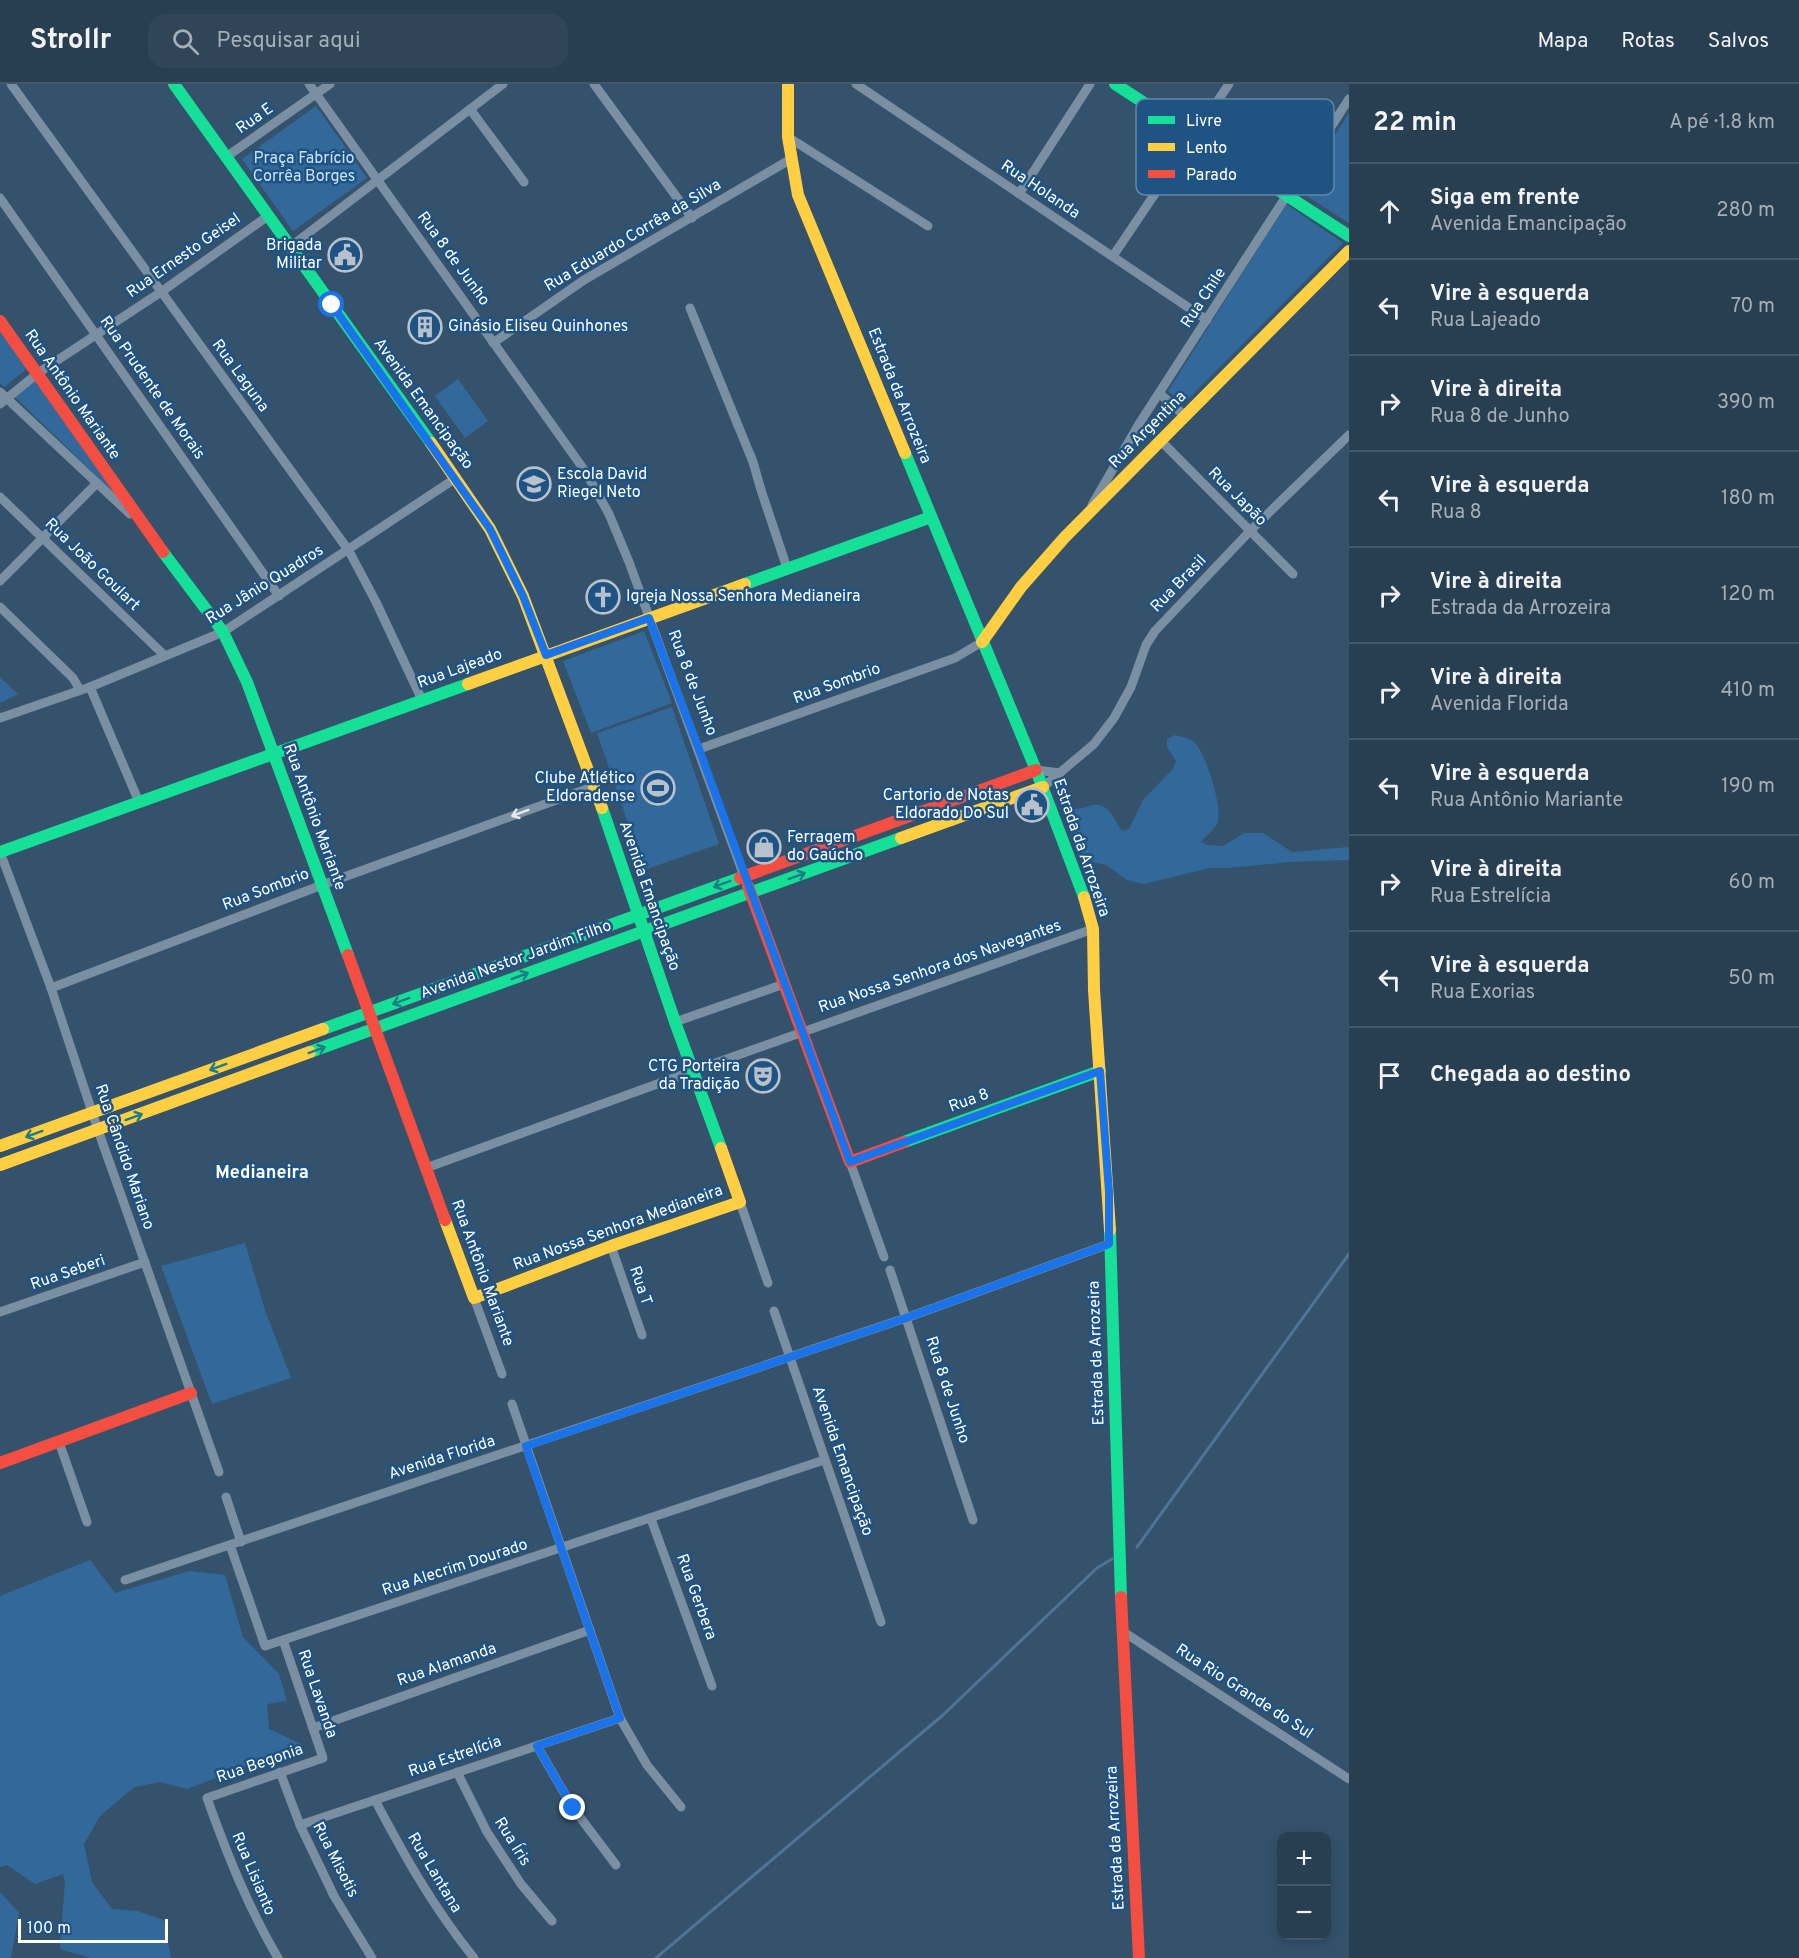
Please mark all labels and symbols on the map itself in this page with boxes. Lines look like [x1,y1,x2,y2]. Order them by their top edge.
street label: Rua E [232,99,278,139]
legend [1136,99,1334,195]
text: Livre [1186,112,1222,132]
text: Lento [1186,139,1227,159]
park label: Praça Fabrício Corrêa Borges [253,149,355,187]
street label: Rua Holanda [997,156,1083,224]
text: Parado [1186,166,1237,186]
street label: Rua Eduardo Corrêa da Silva [541,175,725,297]
street label: Rua 8 de Junho [412,208,494,310]
street label: Rua Ernesto Geisel [123,209,245,303]
place label: Brigada Militar [266,236,322,274]
public building icon: Brigada Militar [327,237,363,273]
street label: Rua Chile [1177,264,1231,332]
route start [318,291,344,317]
building icon: Ginásio Eliseu Quinhones [407,309,443,345]
street label: Rua Prudente de Morais [95,312,209,464]
place label: Ginásio Eliseu Quinhones [448,317,628,337]
street label: Estrada da Arrozeira [863,325,935,467]
street label: Rua Antônio Mariante [19,326,125,464]
street label: Avenida Emancipação [369,334,477,474]
street label: Rua Laguna [207,336,273,416]
street label: Rua Argentina [1105,387,1191,473]
street label: Rua Japão [1203,463,1271,531]
place label: Escola David Riegel Neto [557,465,647,503]
school or university icon: Escola David Riegel Neto [516,466,552,502]
street label: Rua João Goulart [40,514,144,616]
street label: Rua Jânio Quadros [202,541,328,629]
street label: Rua Brasil [1147,551,1211,617]
church icon: Igreja Nossa Senhora Medianeira [585,579,621,615]
place label: Igreja Nossa Senhora Medianeira [626,587,860,607]
street label: Rua 8 de Junho [663,627,721,739]
street label: Rua Lajeado [415,644,505,694]
street label: Rua Sombrio [791,659,883,709]
street label: Rua Antônio Mariante [278,741,350,893]
place label: Clube Atlético Eldoradense [534,769,635,807]
sports icon: Clube Atlético Eldoradense [640,770,676,806]
street label: Estrada da Arrozeira [1048,776,1114,920]
place label: Cartorio de Notas Eldorado Do Sul [883,786,1009,824]
public building icon: Cartorio de Notas Eldorado Do Sul [1014,787,1050,823]
one-way arrow [511,809,530,820]
street label: Avenida Emancipação [614,818,684,974]
place label: Ferragem do Gaúcho [787,828,863,866]
shop icon: Ferragem do Gaúcho [746,829,782,865]
street label: Rua Sombrio [220,864,312,916]
one-way arrow [787,869,806,880]
one-way arrow [714,879,732,890]
street label: Avenida Nestor Jardim Filho [418,916,614,1004]
street label: Rua Nossa Senhora dos Navegantes [816,916,1064,1018]
one-way arrow [510,970,529,981]
one-way arrow [392,996,411,1007]
one-way arrow [307,1044,326,1055]
place label: CTG Porteira da Tradição [648,1057,740,1095]
theatre icon: CTG Porteira da Tradição [745,1058,781,1094]
one-way arrow [209,1063,228,1074]
street label: Rua Cândido Mariano [90,1082,158,1232]
street label: Rua 8 [946,1085,992,1117]
one-way arrow [124,1110,143,1121]
one-way arrow [25,1129,44,1140]
district label: Medianeira [215,1162,309,1185]
street label: Rua Nossa Senhora Medianeira [510,1181,726,1275]
street label: Rua Antônio Mariante [446,1197,518,1349]
street label: Rua Seberi [28,1251,108,1295]
street label: Rua T [624,1264,656,1308]
street label: Estrada da Arrozeira [1084,1280,1110,1426]
street label: Rua 8 de Junho [920,1334,974,1446]
street label: Avenida Emancipação [807,1383,877,1539]
street label: Avenida Florida [386,1431,498,1485]
street label: Rua Alecrim Dourado [380,1535,530,1601]
street label: Rua Gerbera [671,1551,721,1643]
street label: Rua Alamanda [395,1639,499,1691]
street label: Rua Rio Grande do Sul [1172,1640,1316,1744]
street label: Rua Lavanda [293,1647,341,1741]
street label: Rua Estrelícia [406,1732,504,1782]
street label: Rua Begonia [214,1740,306,1788]
street label: Estrada da Arrozeira [1102,1765,1130,1911]
route end [559,1794,585,1820]
street label: Rua Íris [489,1813,536,1870]
street label: Rua Misotis [307,1819,363,1901]
street label: Rua Lisianto [227,1829,280,1919]
street label: Rua Lantana [402,1829,466,1917]
scale bar [18,1916,168,1944]

